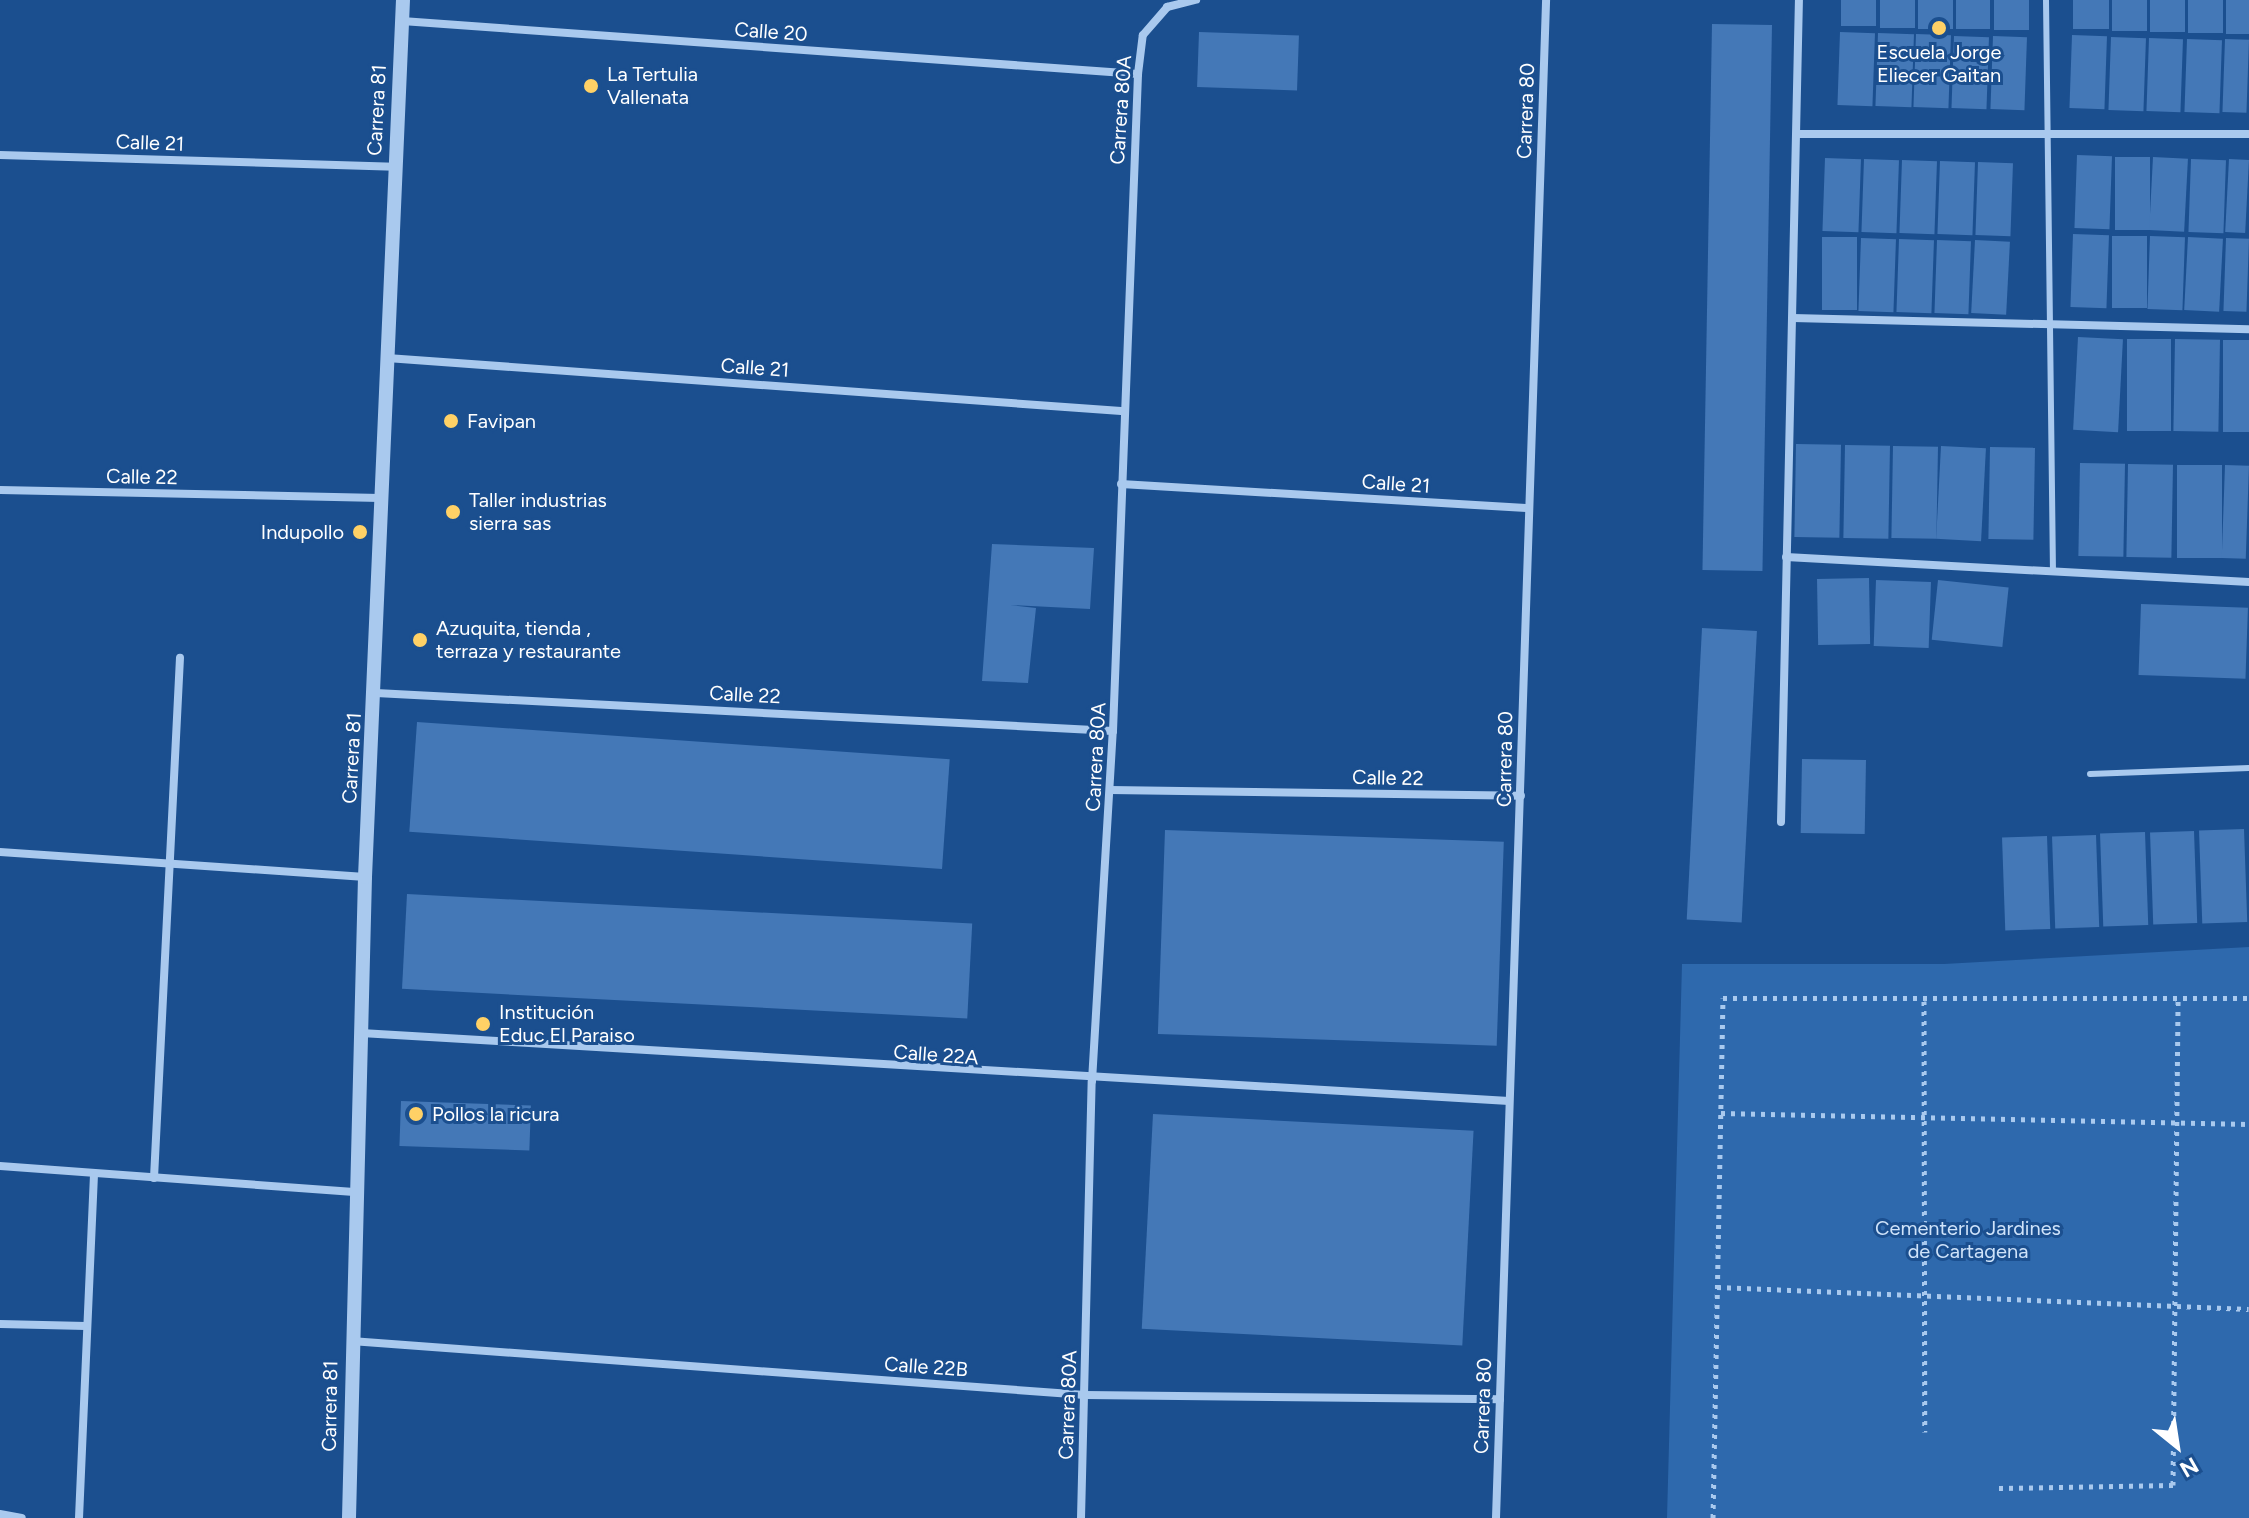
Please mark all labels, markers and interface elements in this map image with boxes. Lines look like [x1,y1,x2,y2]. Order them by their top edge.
street label: Calle 20 [734,17,808,47]
marker: Escuela Jorge Eliecer Gaitan [1930,19,1948,37]
place label: Escuela Jorge Eliecer Gaitan [1877,40,2001,87]
street label: Carrera 80A [1105,54,1137,166]
place label: La Tertulia Vallenata [607,62,698,109]
street label: Carrera 80 [1512,63,1540,159]
street label: Carrera 81 [363,64,391,156]
marker: La Tertulia Vallenata [582,77,600,95]
street label: Calle 21 [115,130,185,156]
street label: Calle 21 [720,354,790,382]
place label: Favipan [467,409,536,433]
marker: Favipan [442,412,460,430]
street label: Calle 22 [106,464,178,490]
street label: Calle 21 [1361,470,1431,498]
place label: Taller industrias sierra sas [469,488,607,535]
marker: Taller industrias sierra sas [444,503,462,521]
place label: Indupollo [261,520,344,544]
marker: Indupollo [351,523,369,541]
place label: Azuquita, tienda , terraza y restaurante [436,616,621,663]
marker: Azuquita, tienda , terraza y restaurante [411,631,429,649]
street label: Calle 22 [709,681,781,709]
street label: Carrera 80A [1081,702,1111,812]
street label: Carrera 80 [1492,711,1518,807]
street label: Carrera 81 [338,712,366,804]
street label: Calle 22 [1352,765,1424,791]
place label: Institución Educ El Paraiso [499,1000,635,1047]
marker: Institución Educ El Paraiso [474,1015,492,1033]
street label: Calle 22A [893,1040,979,1070]
place label: Pollos la ricura [432,1102,560,1126]
marker: Pollos la ricura [407,1105,425,1123]
park label: Cementerio Jardines de Cartagena [1875,1217,2061,1264]
street label: Carrera 80A [1054,1350,1082,1460]
street label: Calle 22B [883,1352,969,1382]
street label: Carrera 80 [1469,1358,1497,1454]
street label: Carrera 81 [317,1360,343,1452]
north arrow [2137,1406,2217,1486]
text: N [2175,1451,2203,1483]

